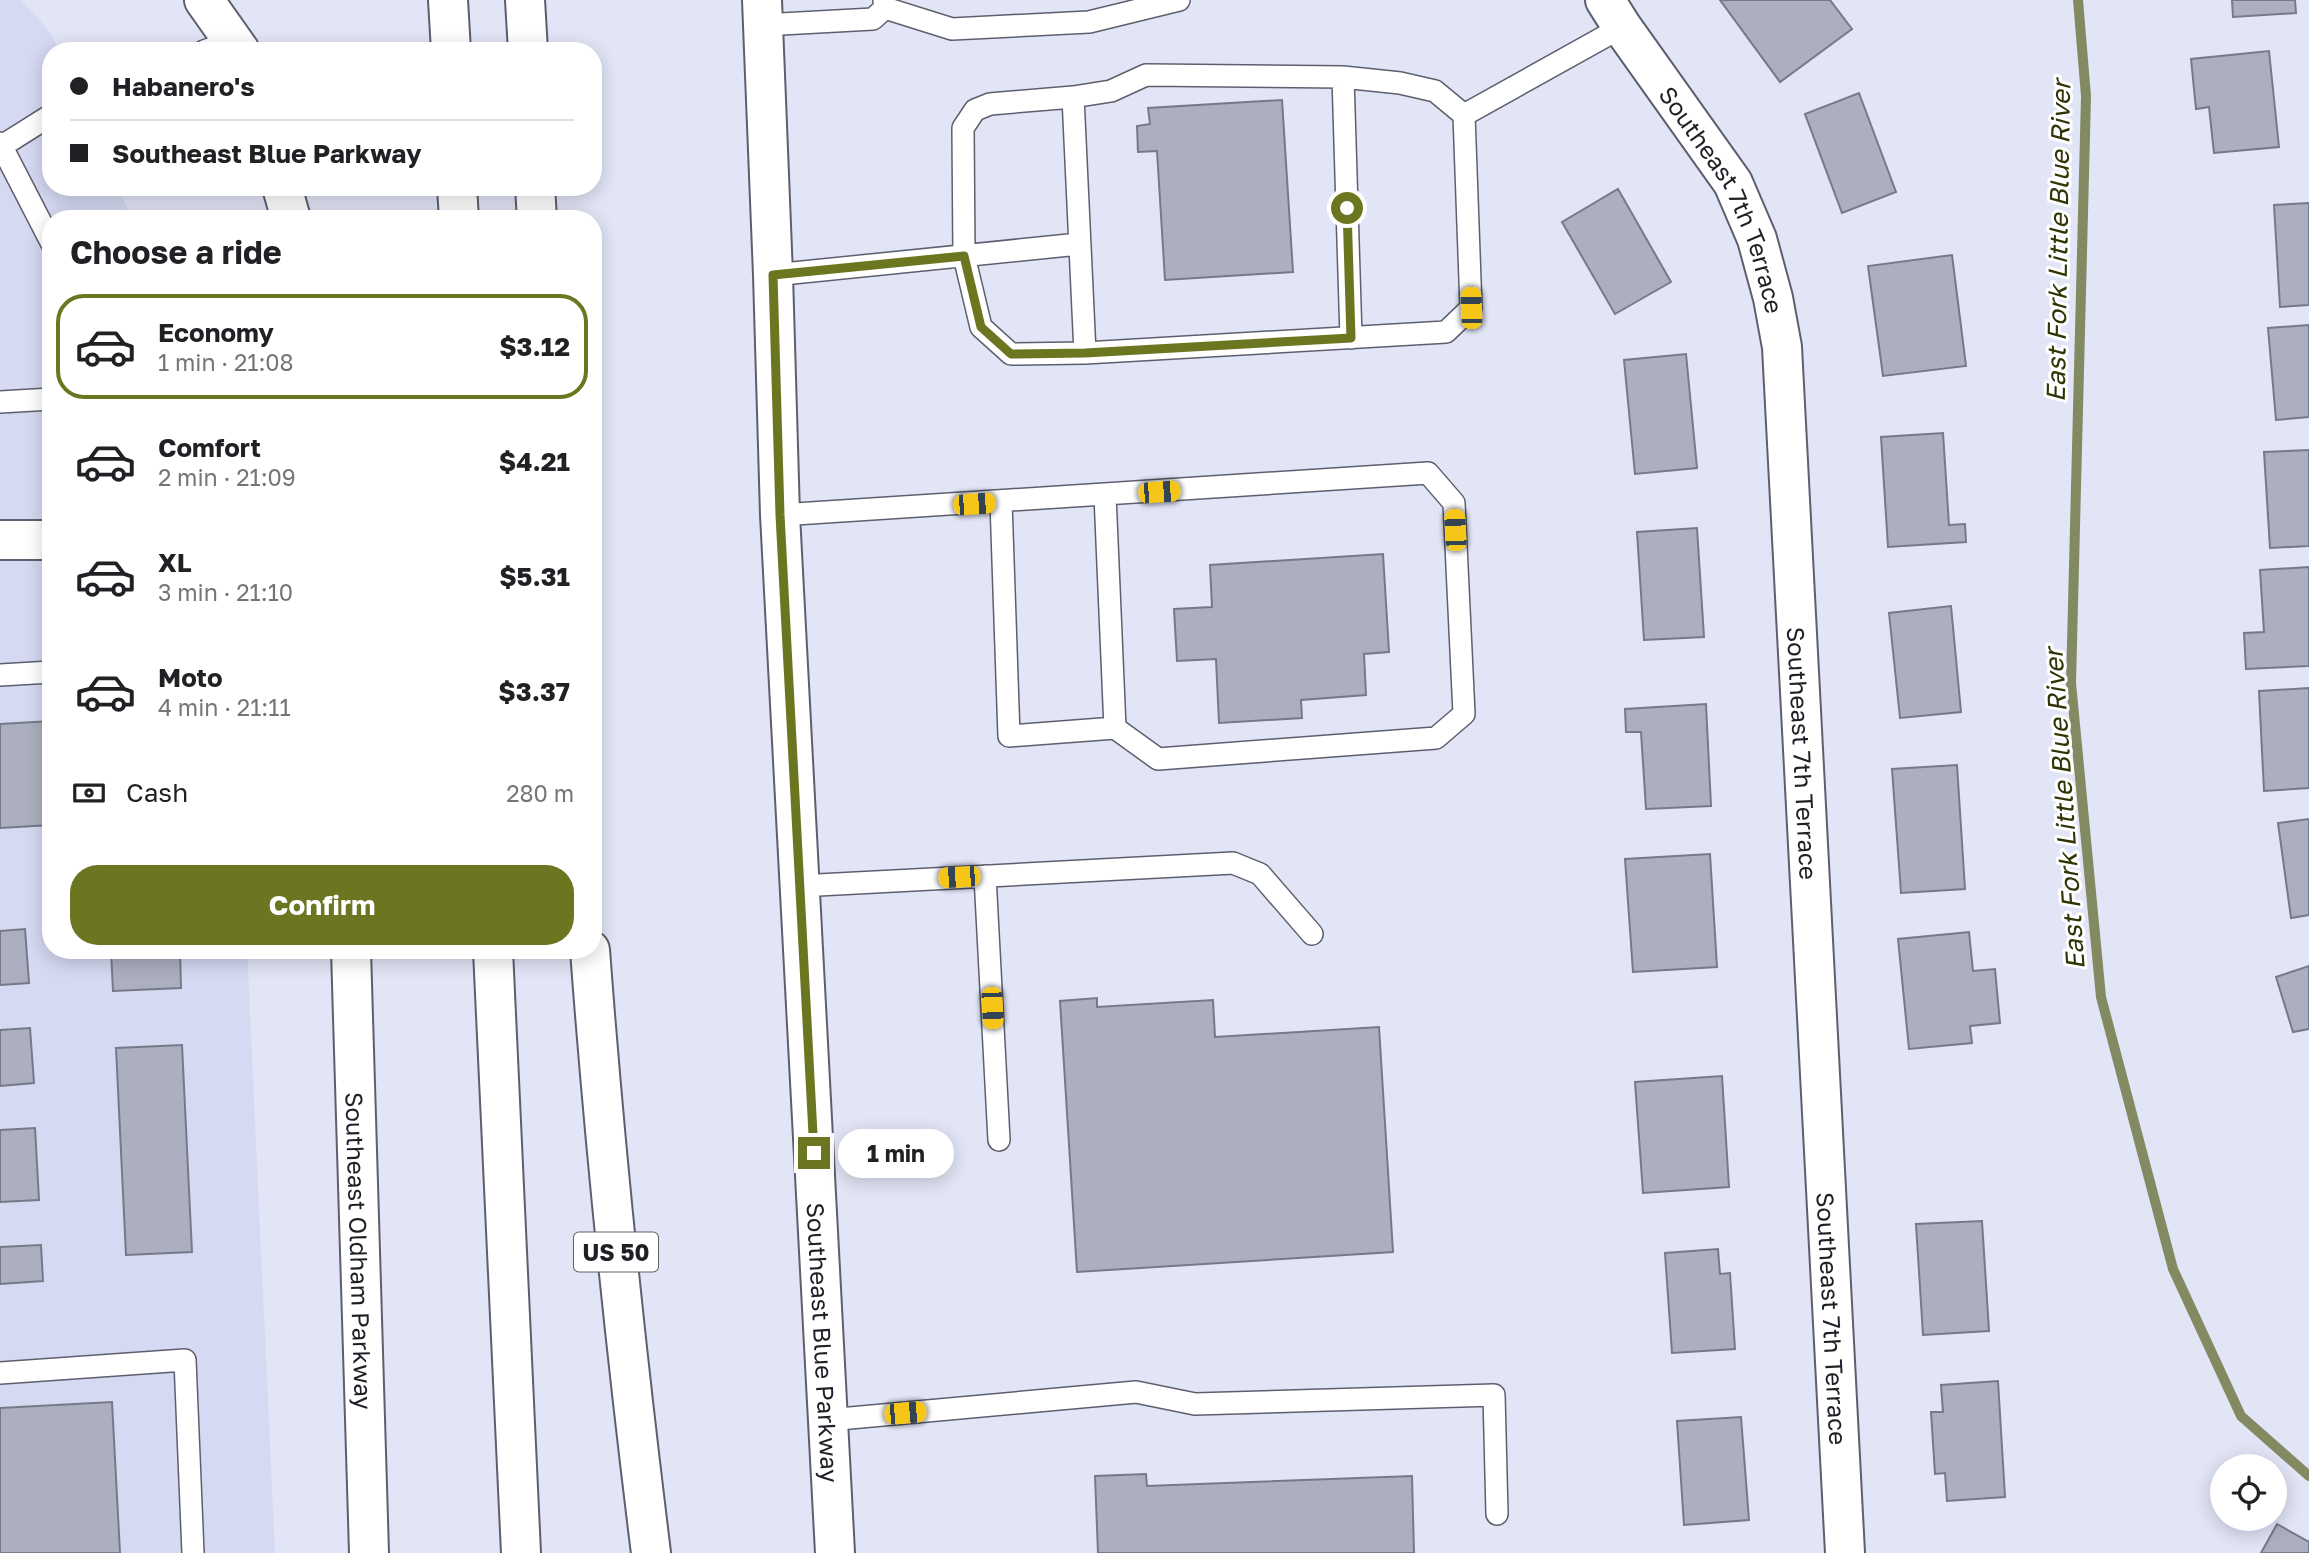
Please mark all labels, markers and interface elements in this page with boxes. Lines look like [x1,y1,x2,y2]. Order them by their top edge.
text: Habanero's [112,71,255,102]
water label: East Fork Little Blue River [2040,76,2076,402]
street label: Southeast 7th Terrace [1654,80,1790,316]
text: Southeast Blue Parkway [112,138,422,169]
route start [1331,192,1363,224]
text: Choose a ride [70,233,282,271]
car [1460,287,1483,329]
icon: car [74,315,137,378]
text: Economy [158,317,274,348]
text: $3.12 [499,331,570,362]
text: 1 min · 21:08 [158,348,294,376]
icon: car [74,430,137,493]
text: Comfort [158,432,261,463]
text: $4.21 [499,446,570,477]
text: 2 min · 21:09 [158,463,296,491]
car [1138,480,1181,504]
car [953,492,996,516]
car [1444,508,1467,552]
icon: car [74,545,137,608]
text: XL [158,547,192,578]
text: $5.31 [499,561,570,592]
text: 3 min · 21:10 [158,578,293,606]
street label: Southeast 7th Terrace [1782,626,1824,880]
water label: East Fork Little Blue River [2037,643,2091,971]
icon: car [74,660,137,723]
text: Moto [158,662,223,693]
text: $3.37 [498,676,570,707]
text: 4 min · 21:11 [158,693,291,721]
icon: cash [70,774,108,812]
text: Cash [126,777,188,808]
text: 280 m [506,779,574,807]
button: Confirm [70,865,574,945]
car [938,865,981,889]
car [981,986,1004,1030]
street label: Southeast Oldham Parkway [341,1092,379,1410]
callout: 1 min [838,1128,954,1178]
route end [798,1137,830,1169]
text: 1 min [867,1139,925,1167]
street label: Southeast 7th Terrace [1812,1191,1854,1446]
street label: Southeast Blue Parkway [802,1202,846,1483]
road number: US 50 [574,1232,658,1272]
car [884,1401,927,1425]
map controls [2210,1454,2287,1531]
button: locate [2210,1454,2287,1531]

